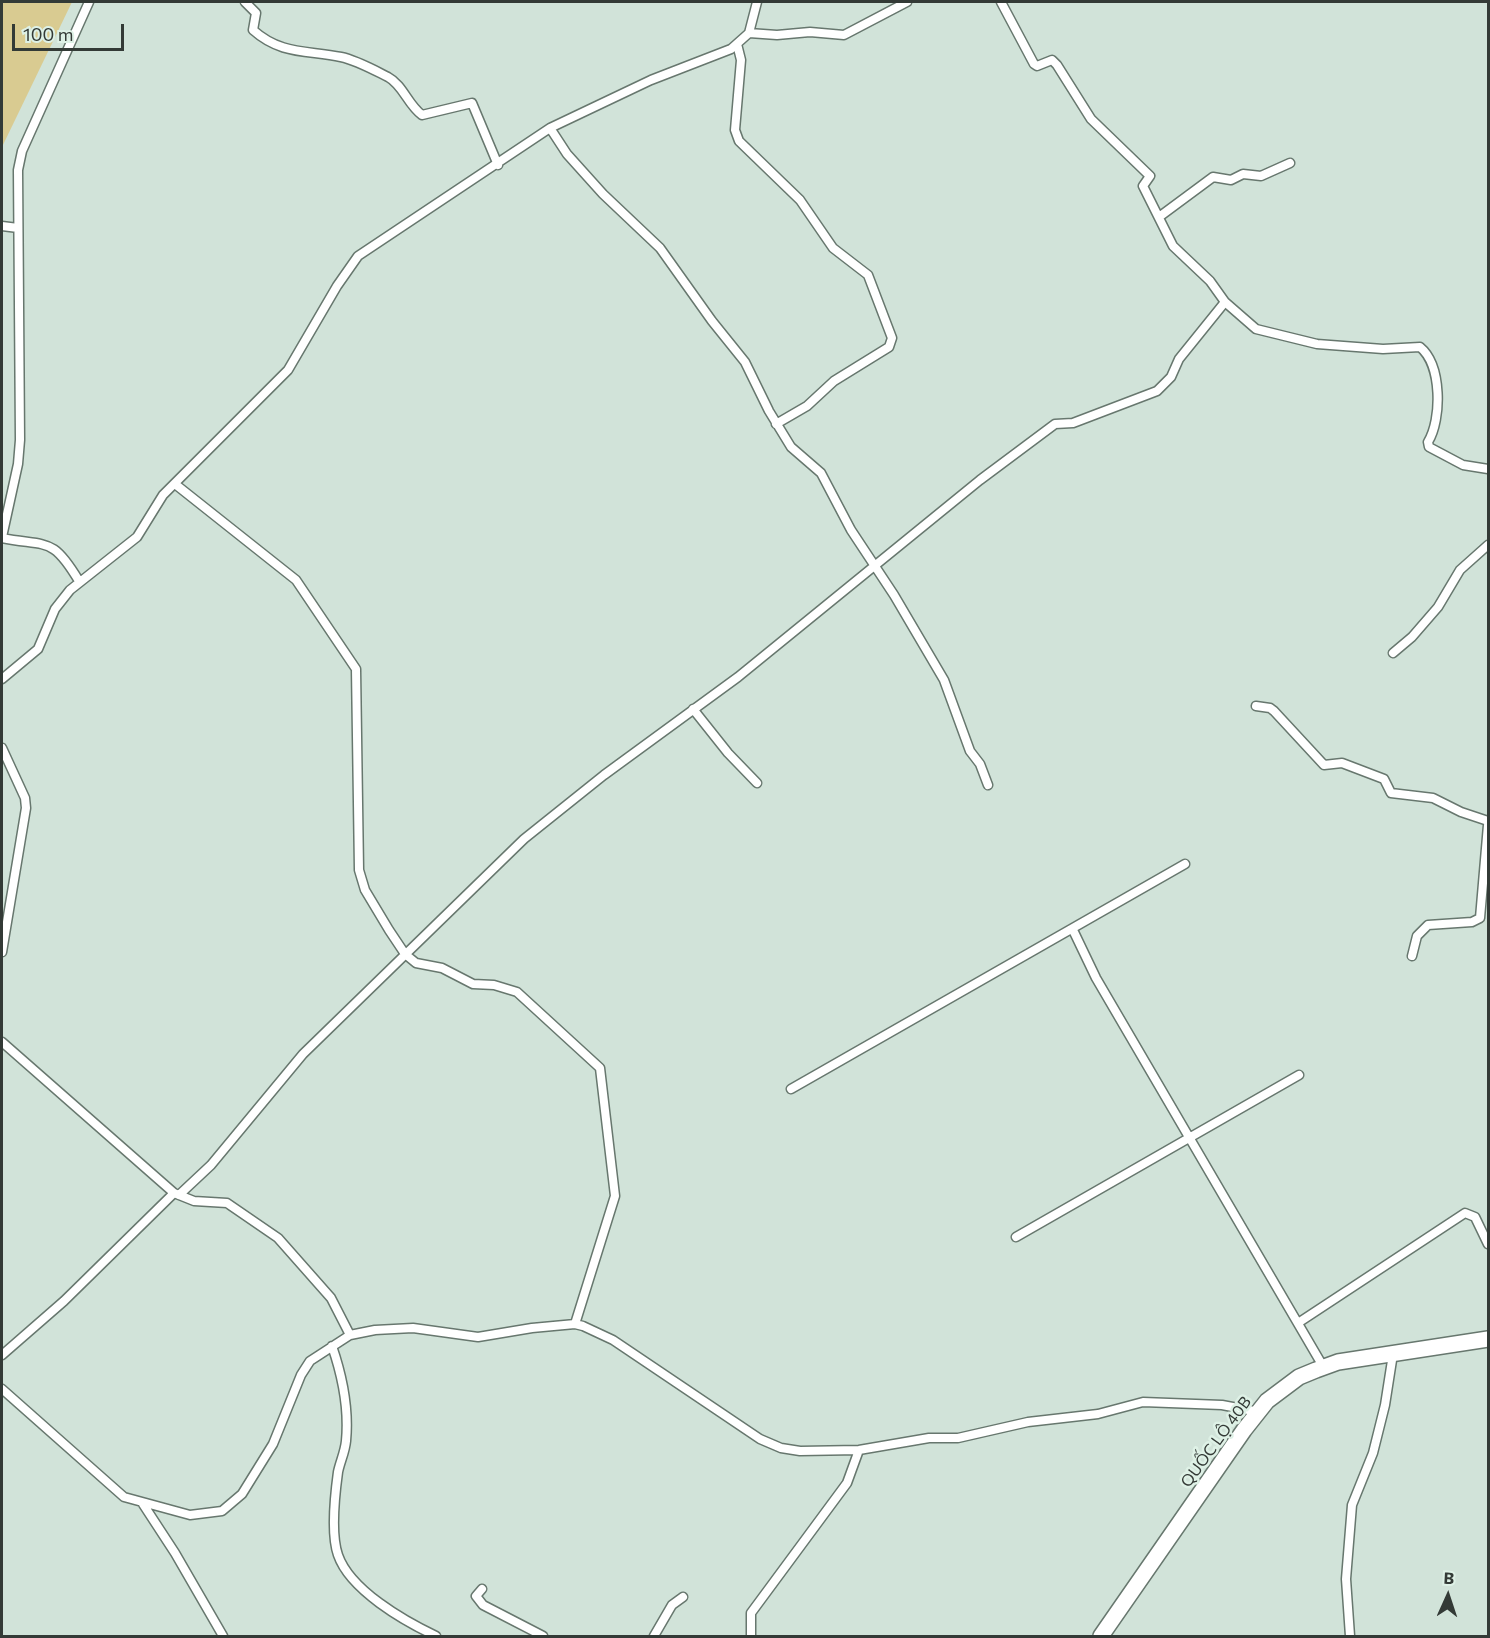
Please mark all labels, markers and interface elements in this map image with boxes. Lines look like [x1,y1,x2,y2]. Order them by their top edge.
scale bar [15,12,128,50]
text: 100 m [23,23,73,45]
street label: QUỐC LỘ 40B [1177,1393,1255,1491]
north arrow [1418,1566,1478,1626]
text: B [1443,1568,1455,1587]

